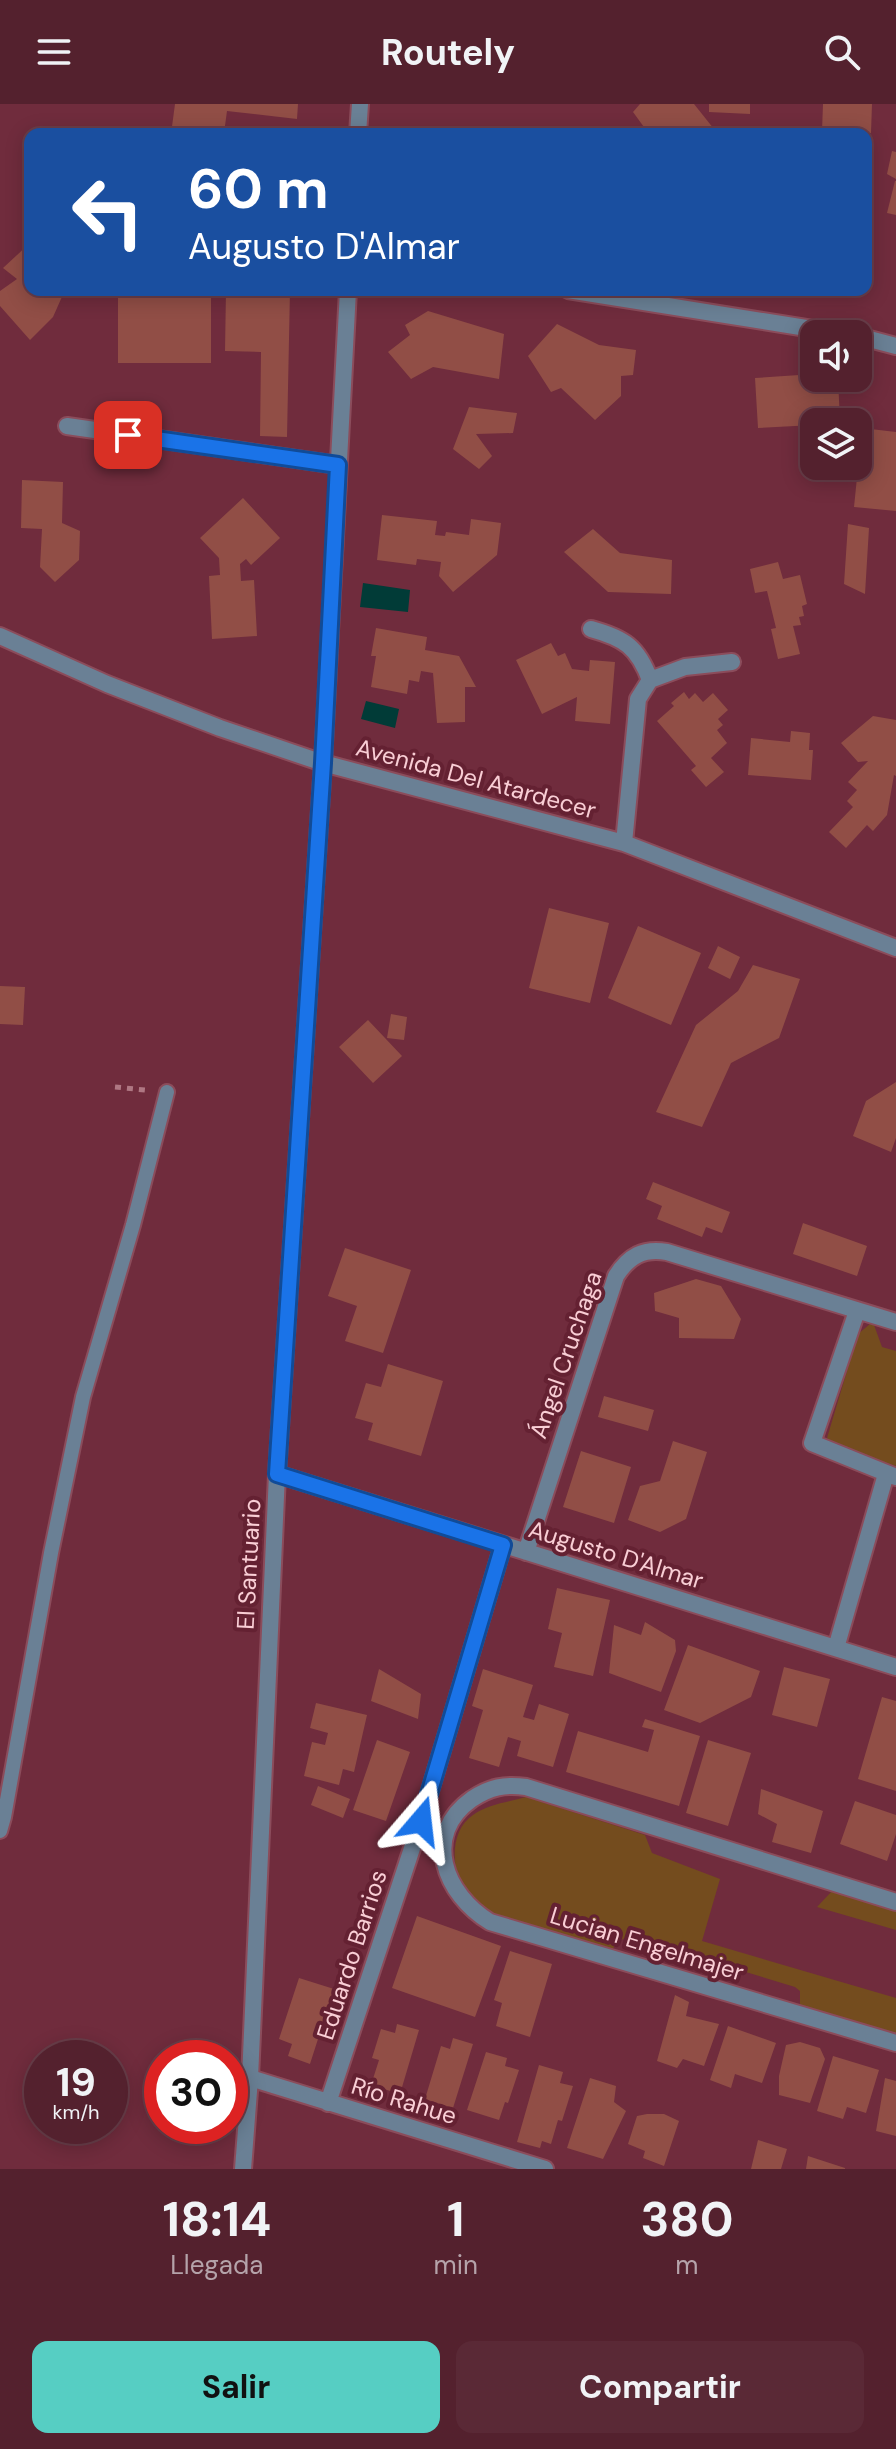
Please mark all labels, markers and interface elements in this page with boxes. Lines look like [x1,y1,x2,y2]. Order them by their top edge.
text: Routely [381,29,515,76]
icon: menu [32,30,76,74]
icon: search [820,30,864,74]
text: 60 m [188,152,329,225]
icon: left [56,160,160,264]
text: Augusto D'Almar [188,223,460,270]
map controls [800,320,872,480]
button: sound [800,320,872,392]
pin [94,401,162,469]
button: layers [800,408,872,480]
icon: arrive [106,413,150,457]
street label: Avenida Del Atardecer [353,732,600,825]
street label: Ángel Cruchaga [522,1267,609,1443]
street label: El Santuario [230,1498,267,1630]
street label: Augusto D'Almar [525,1513,707,1596]
position arrow [379,1779,463,1863]
street label: Eduardo Barrios [309,1866,394,2044]
street label: Lucian Engelmajer [546,1899,748,1988]
speed limit sign: 30 [144,2040,248,2144]
text: 19 [56,2056,96,2108]
street label: Río Rahue [348,2070,461,2131]
text: km/h [52,2099,100,2125]
text: 18:14 [162,2188,271,2251]
text: 1 [447,2188,465,2251]
text: 380 [640,2188,734,2251]
text: Llegada [170,2248,263,2282]
text: min [434,2248,478,2282]
text: m [675,2248,699,2282]
button: Salir [32,2341,440,2433]
button: Compartir [456,2341,864,2433]

